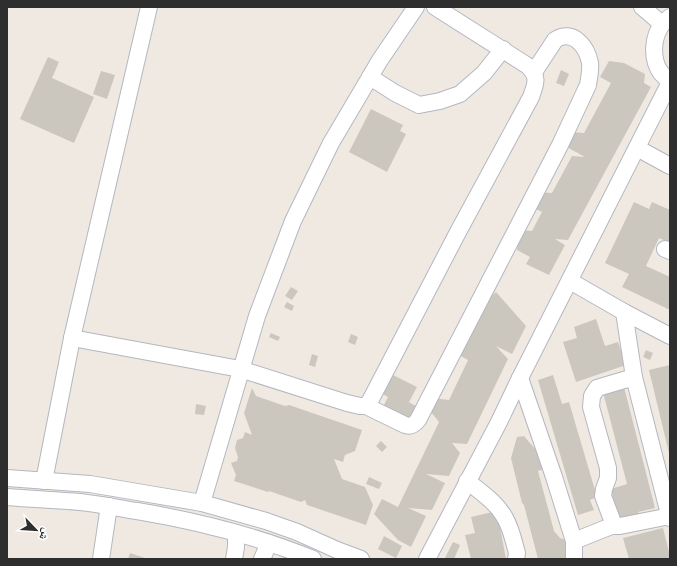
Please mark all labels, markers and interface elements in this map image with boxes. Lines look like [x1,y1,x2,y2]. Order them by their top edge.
north arrow [16,510,56,550]
text: ش [35,526,54,543]

